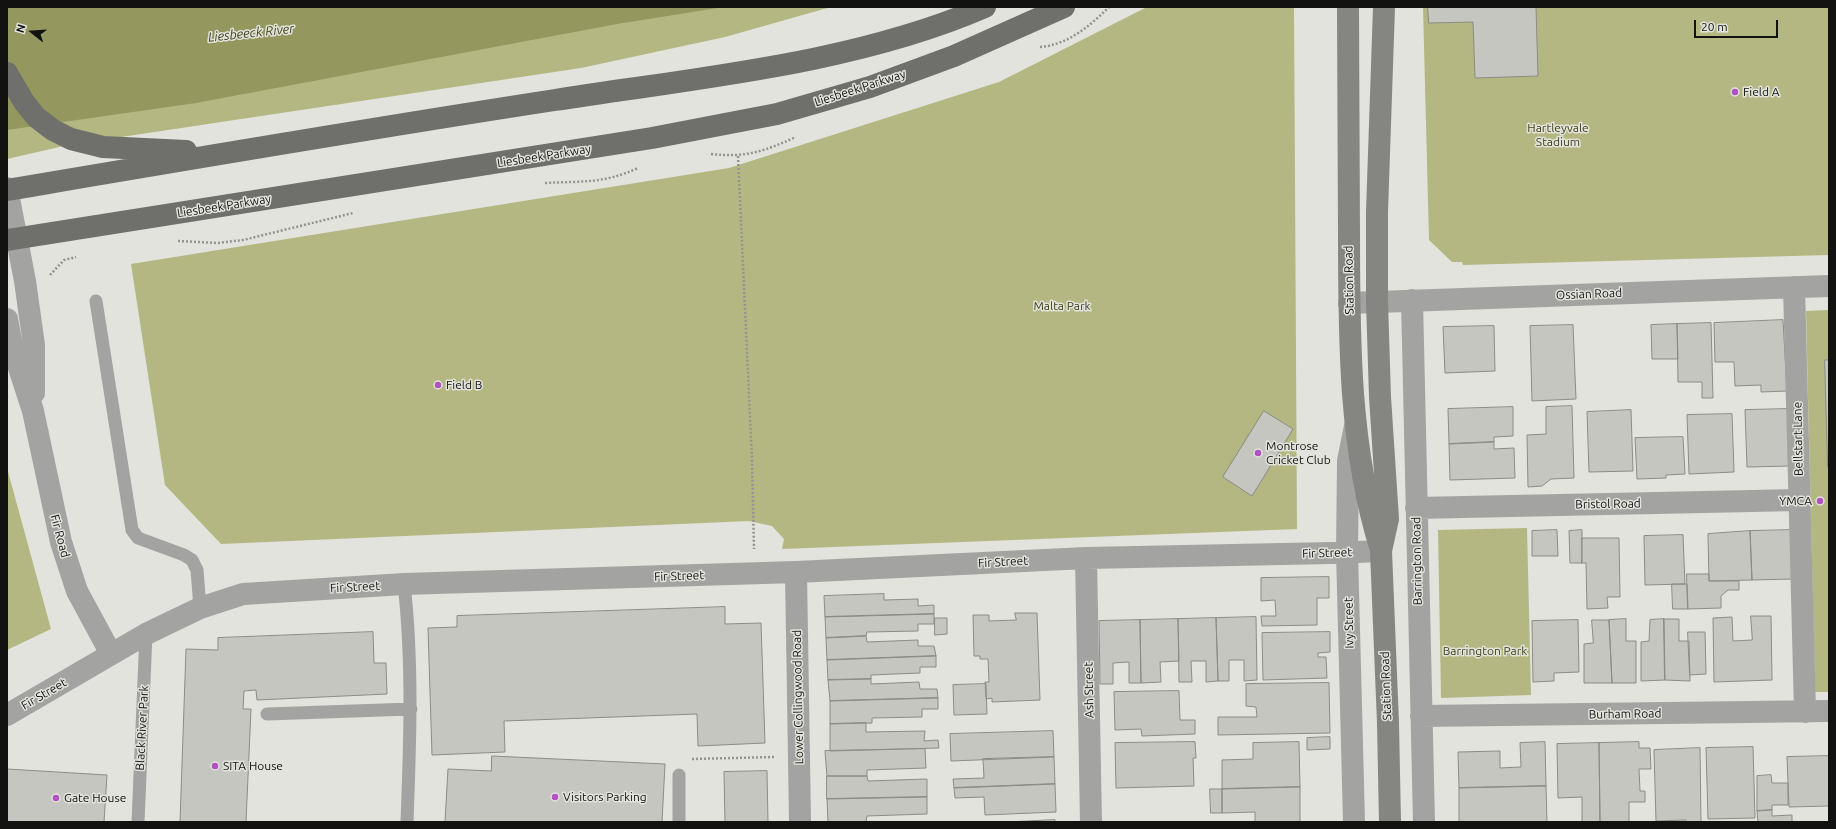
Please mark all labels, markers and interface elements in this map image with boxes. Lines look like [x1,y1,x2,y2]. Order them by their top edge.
north arrow [12,12,52,52]
scale bar [1696,12,1780,38]
text: 20 m [1701,20,1728,33]
water label: Liesbeeck River [207,21,295,45]
text: N [14,23,27,34]
street label: Liesbeek Parkway [813,66,907,110]
place label: Field A [1743,85,1780,99]
marker: Field A [1730,87,1740,97]
park label: Hartleyvale Stadium [1527,121,1589,149]
street label: Liesbeek Parkway [496,141,592,171]
street label: Liesbeek Parkway [176,191,272,221]
street label: Station Road [1341,245,1357,315]
street label: Ossian Road [1556,286,1622,302]
park label: Malta Park [1033,299,1091,313]
place label: Field B [446,378,482,392]
marker: Field B [433,380,443,390]
street label: Bellstart Lane [1790,402,1806,476]
place label: Montrose Cricket Club [1266,439,1331,467]
marker: Montrose Cricket Club [1253,448,1263,458]
place label: YMCA [1779,494,1812,508]
street label: Bristol Road [1575,496,1641,512]
marker: YMCA [1815,496,1825,506]
street label: Fir Road [47,513,73,559]
street label: Barrington Road [1409,517,1425,605]
street label: Fir Street [1302,545,1352,561]
street label: Fir Street [978,554,1028,570]
street label: Fir Street [654,568,704,584]
street label: Fir Street [330,579,380,595]
street label: Ivy Street [1341,597,1357,649]
street label: Lower Collingwood Road [790,630,806,764]
park label: Barrington Park [1443,644,1527,658]
street label: Station Road [1378,651,1394,721]
street label: Ash Street [1081,662,1097,718]
street label: Fir Street [19,675,69,713]
street label: Black River Park [133,685,151,771]
street label: Burham Road [1588,706,1662,722]
place label: SITA House [223,759,283,773]
marker: SITA House [210,761,220,771]
place label: Visitors Parking [563,790,647,804]
place label: Gate House [64,791,126,805]
marker: Visitors Parking [550,792,560,802]
marker: Gate House [51,793,61,803]

